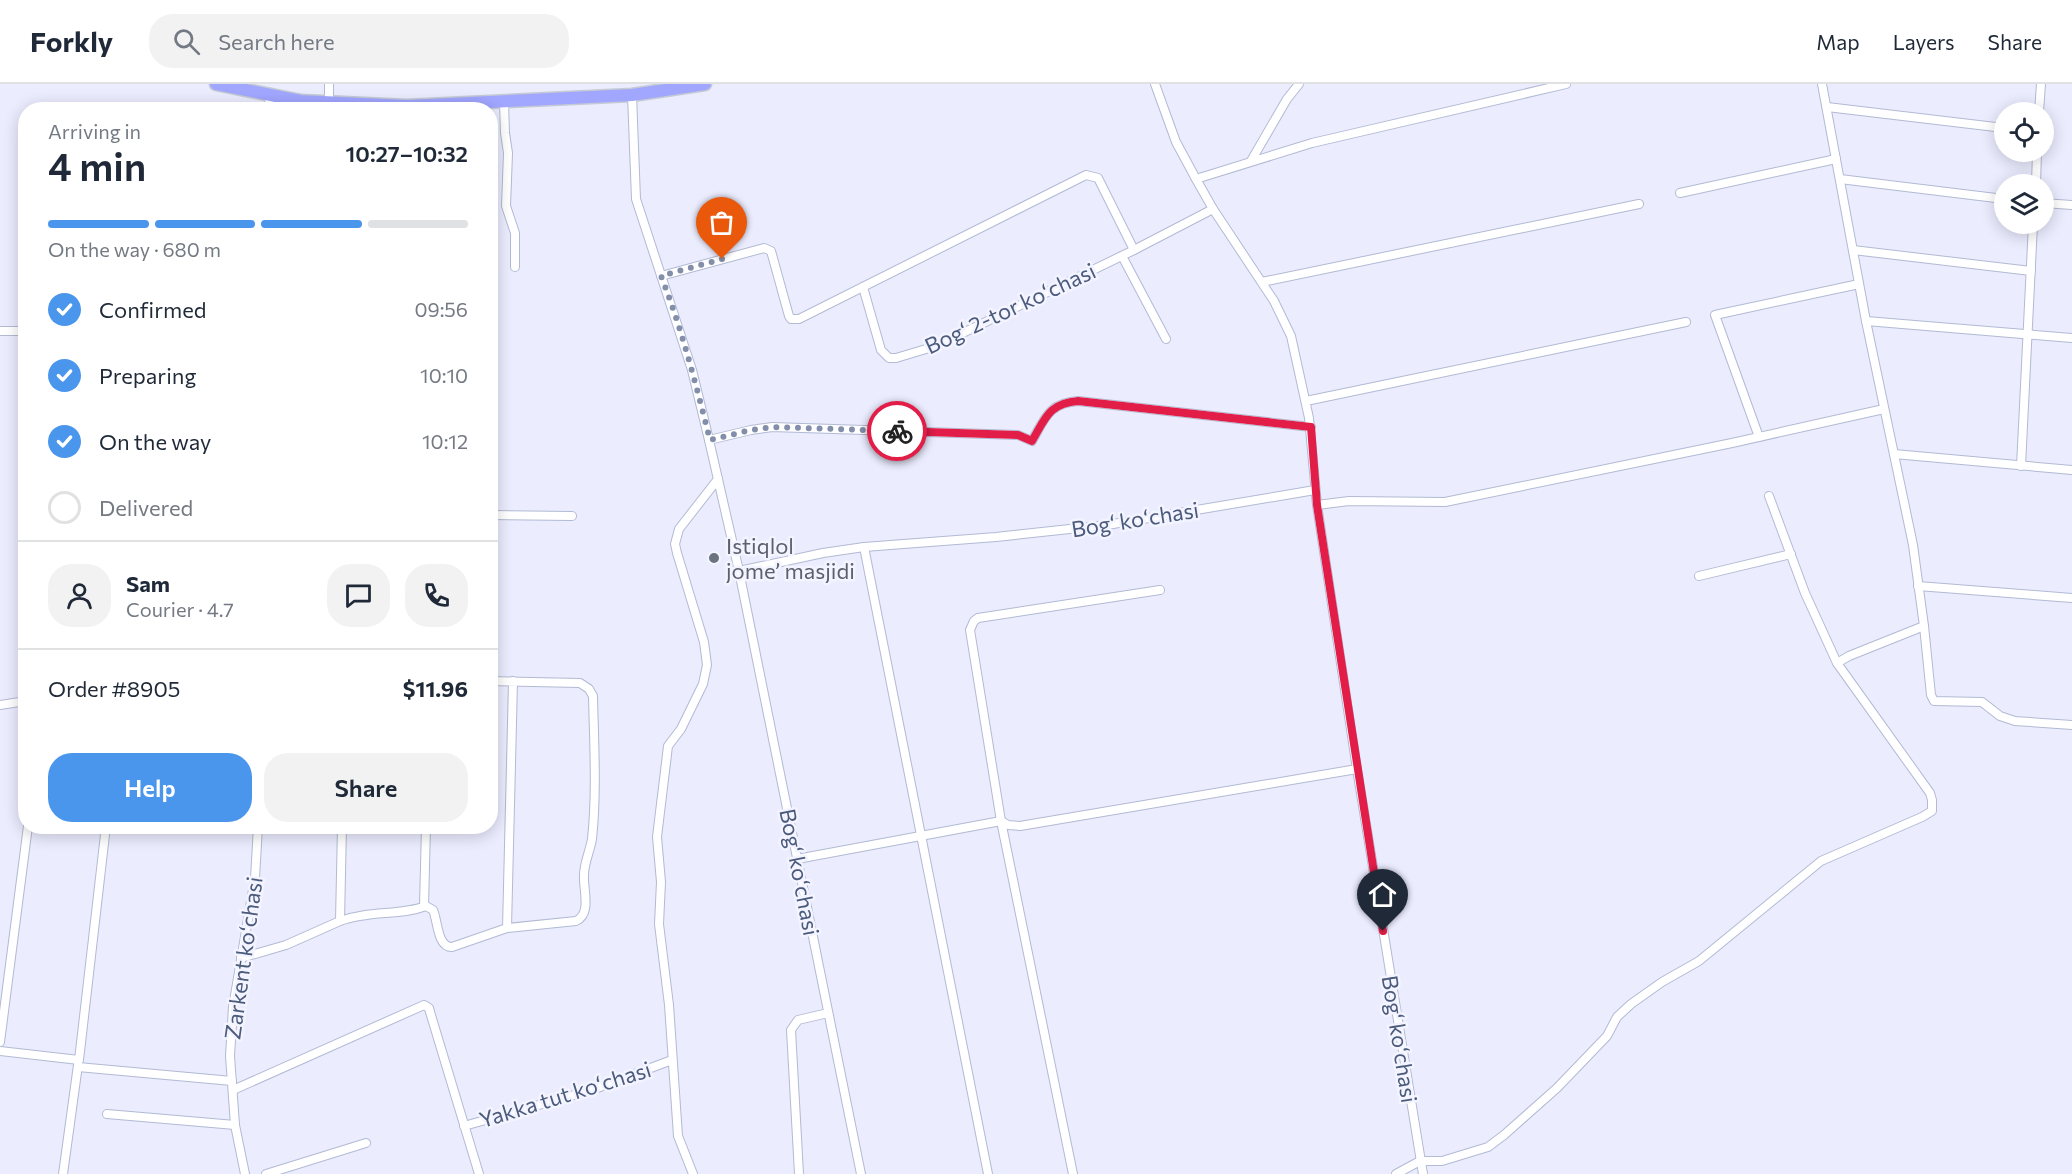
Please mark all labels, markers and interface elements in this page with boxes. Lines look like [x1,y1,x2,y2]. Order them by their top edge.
search box [149,14,569,68]
text: Forkly [30,24,113,58]
icon: search [170,25,203,58]
text: Search here [218,28,335,55]
text: Map [1816,29,1860,54]
text: Layers [1893,29,1955,54]
text: Share [1988,29,2042,54]
map controls [1994,102,2054,234]
button: locate [1994,102,2054,162]
text: Arriving in [48,119,141,143]
text: 10:27–10:32 [346,140,468,167]
text: 4 min [48,141,146,189]
button: layers [1994,174,2054,234]
pin [696,197,747,259]
icon: bag [705,206,738,239]
text: On the way · 680 m [48,237,221,261]
street label: Bogʻ 2-tor koʻchasi [920,257,1100,359]
icon: check [48,293,81,326]
text: Confirmed [99,296,206,323]
text: 09:56 [414,297,468,321]
icon: check [48,359,81,392]
text: Preparing [99,362,196,389]
text: 10:10 [420,363,468,387]
courier [867,401,927,461]
icon: bike [881,415,914,448]
icon: check [48,425,81,458]
text: On the way [99,428,211,455]
text: 10:12 [422,429,468,453]
text: Delivered [99,494,193,521]
street label: Bogʻ koʻchasi [1069,496,1201,542]
place label: Istiqlol jome’ masjidi [726,532,855,584]
marker: Istiqlol jome’ masjidi [707,551,721,565]
button: person [48,564,111,627]
button: chat [327,564,390,627]
button: phone [405,564,468,627]
text: Sam [126,570,170,597]
text: Courier · 4.7 [126,597,234,621]
text: Order #8905 [48,675,180,702]
text: $11.96 [403,675,468,702]
button: Help [48,753,252,822]
button: Share [264,753,468,822]
street label: Bogʻ koʻchasi [774,806,826,938]
pin [1357,869,1408,931]
street label: Zarkent koʻchasi [218,875,268,1041]
icon: home [1366,878,1399,911]
street label: Bogʻ koʻchasi [1377,973,1423,1105]
street label: Yakka tut koʻchasi [476,1055,654,1133]

